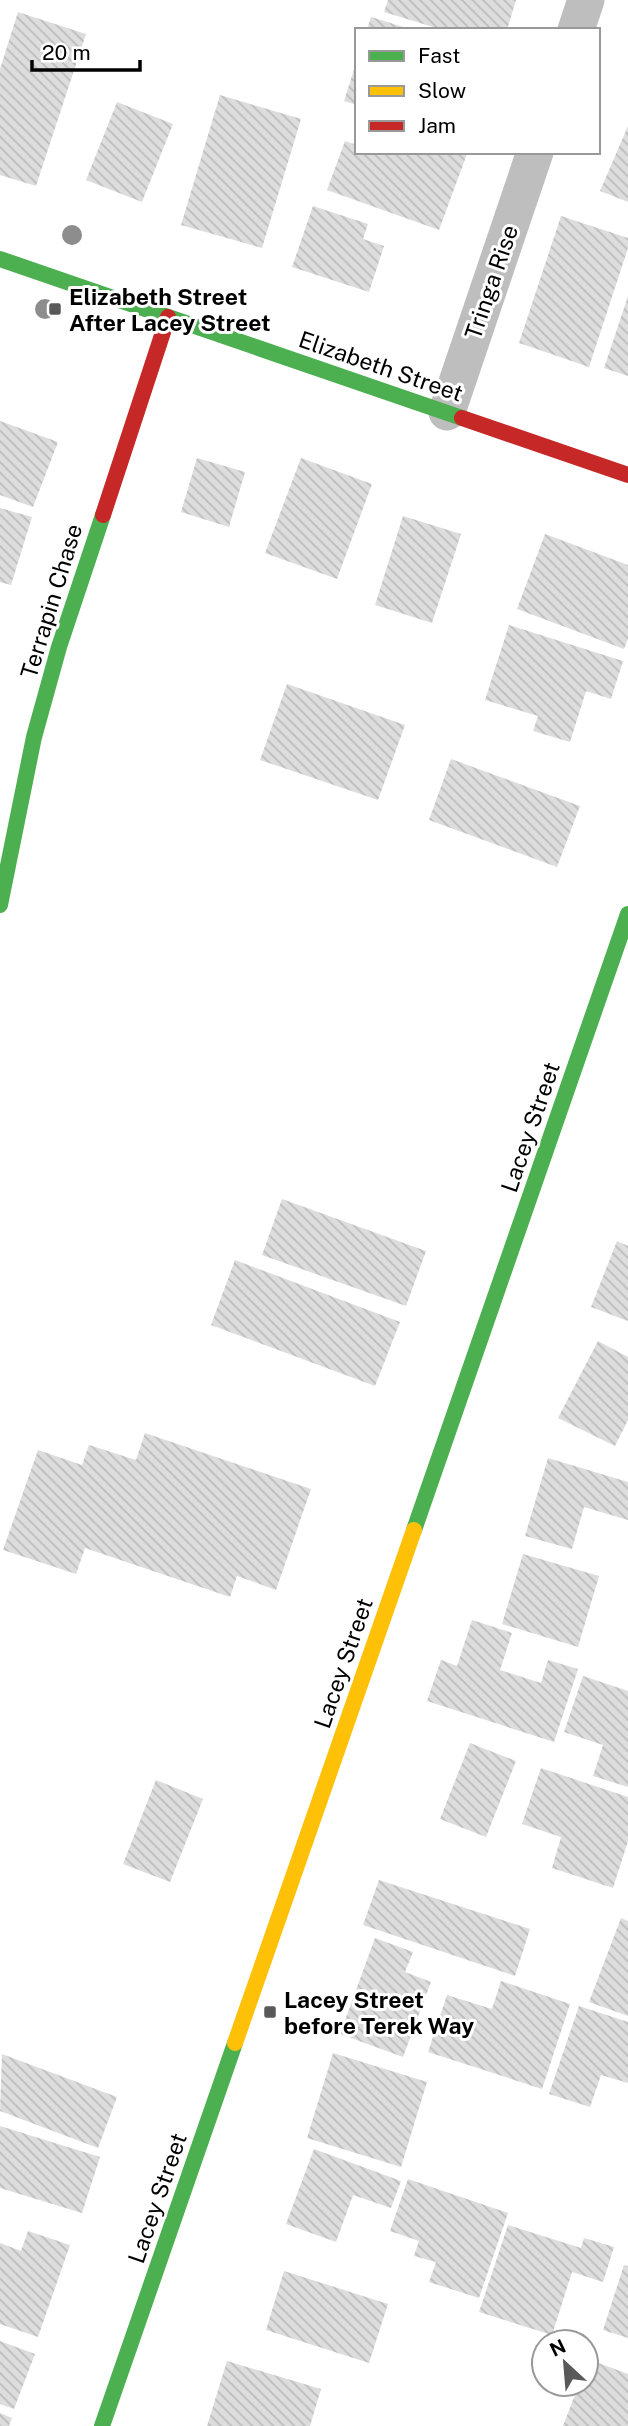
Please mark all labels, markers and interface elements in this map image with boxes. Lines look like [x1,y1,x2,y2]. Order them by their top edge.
scale bar [32,28,140,72]
legend [355,28,600,154]
text: 20 m [42,40,91,65]
text: Fast [418,43,460,68]
text: Slow [418,78,466,103]
text: Jam [418,113,456,138]
street label: Tringa Rise [459,221,523,343]
place label: Elizabeth Street After Lacey Street [69,283,271,336]
marker: Elizabeth Street After Lacey Street [47,301,63,317]
street label: Elizabeth Street [295,325,467,407]
street label: Terrapin Chase [15,520,87,682]
street label: Lacey Street [495,1058,565,1196]
street label: Lacey Street [308,1594,378,1732]
place label: Lacey Street before Terek Way [284,1986,474,2039]
marker: Lacey Street before Terek Way [262,2004,278,2020]
street label: Lacey Street [122,2129,192,2267]
north arrow [530,2328,600,2398]
text: N [546,2335,569,2361]

